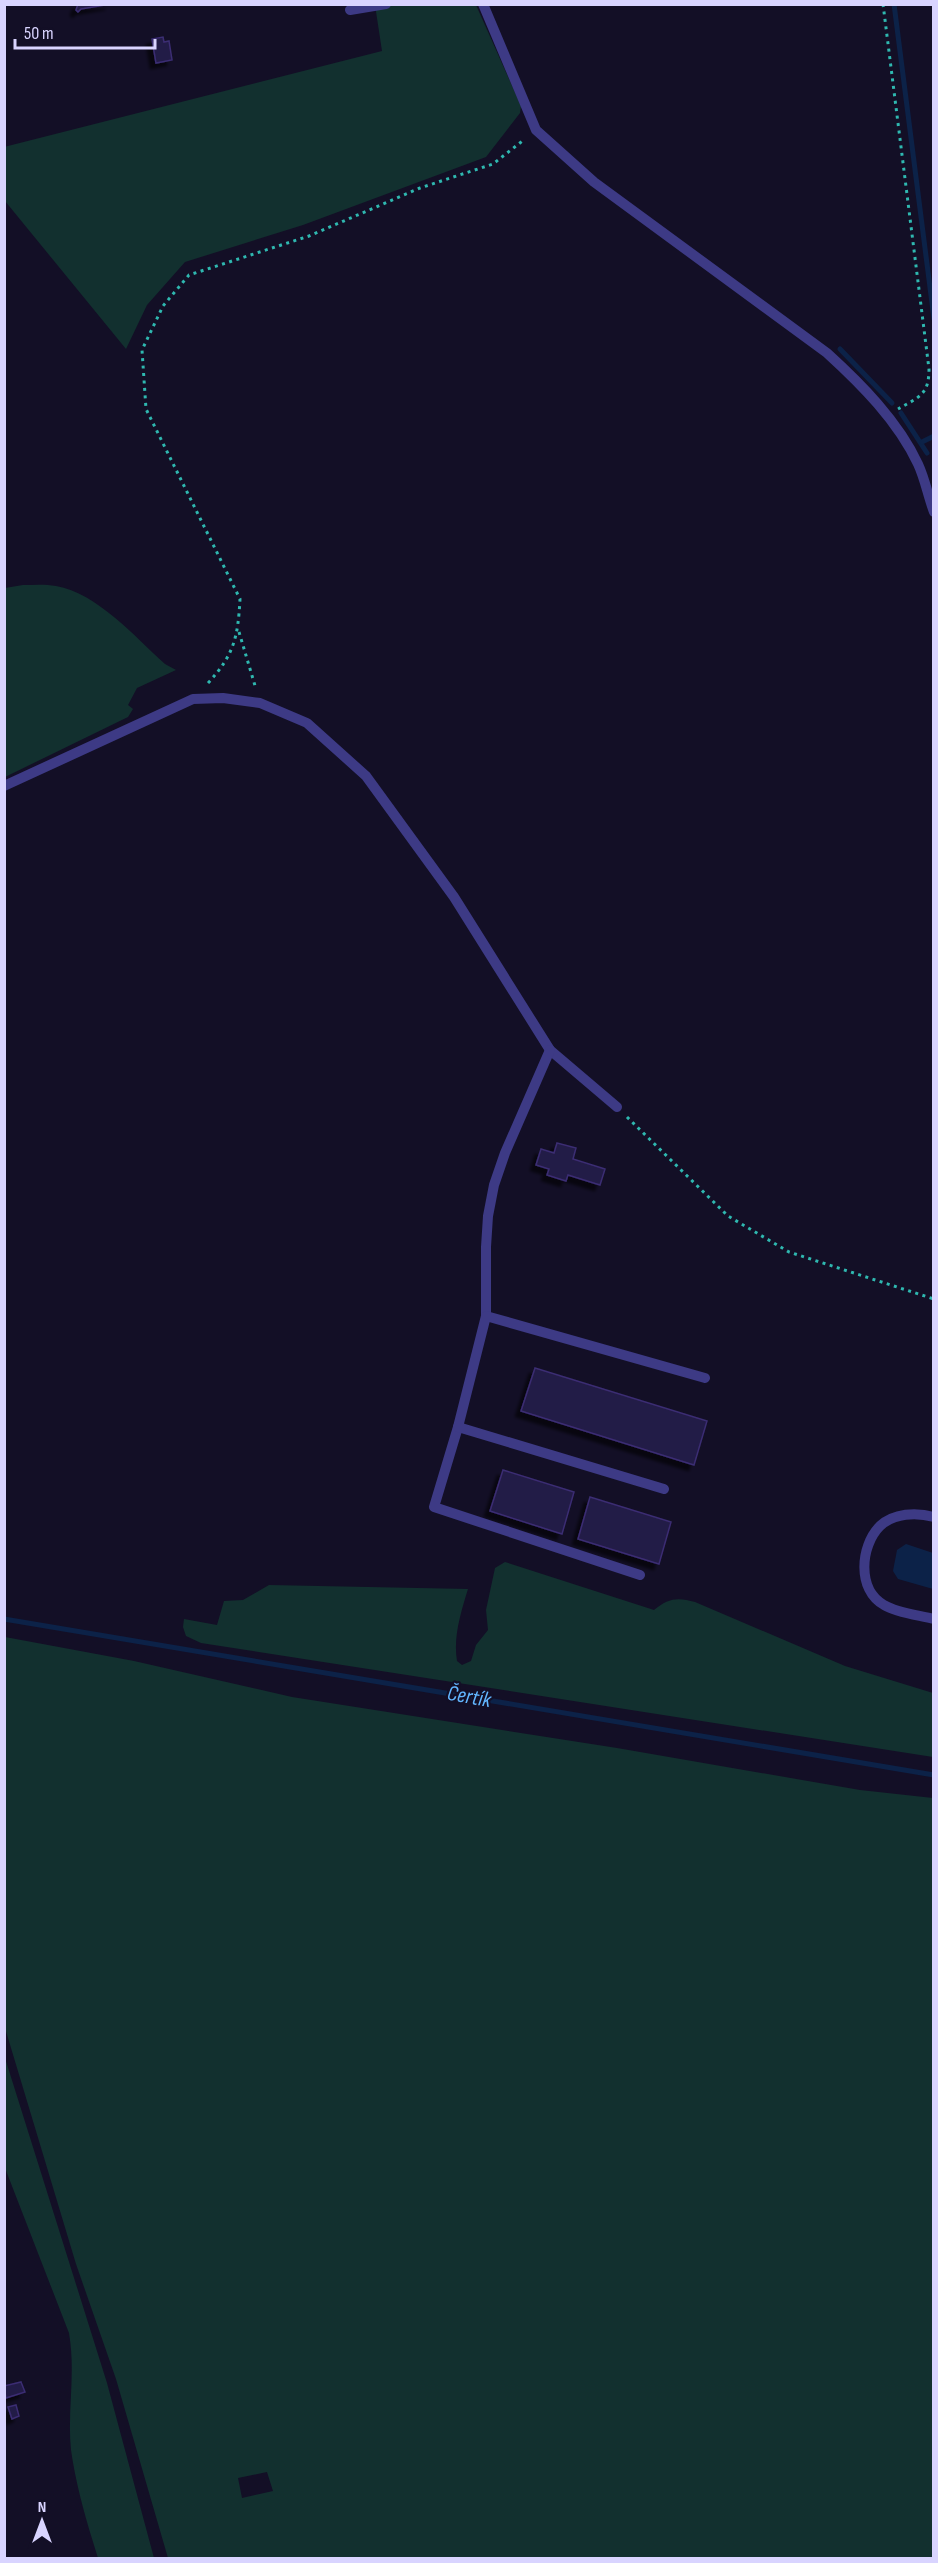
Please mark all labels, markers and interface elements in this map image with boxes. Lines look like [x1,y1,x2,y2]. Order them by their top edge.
scale bar [15,12,154,50]
text: 50 m [24,23,54,44]
water label: Čertík [445,1680,494,1714]
north arrow [12,2491,72,2551]
text: N [38,2498,46,2517]

